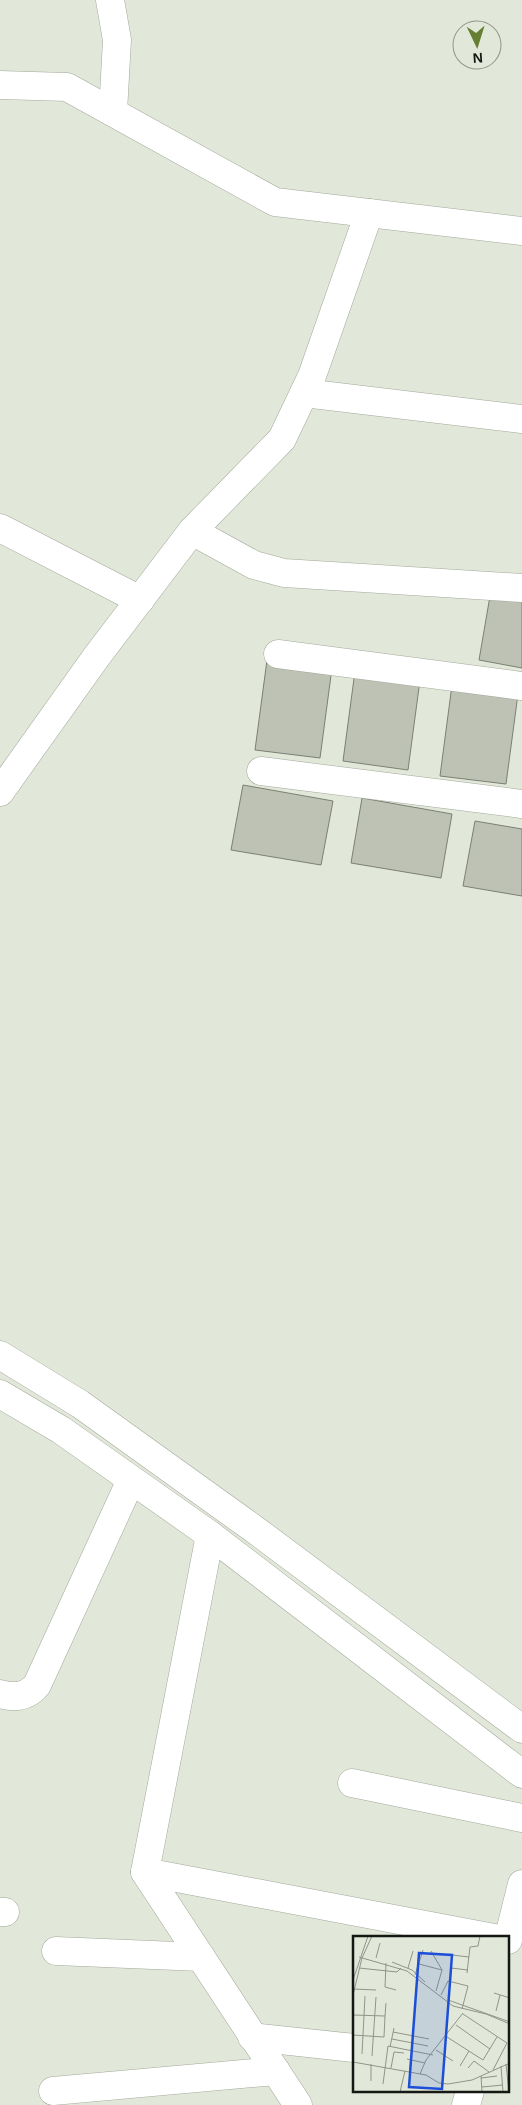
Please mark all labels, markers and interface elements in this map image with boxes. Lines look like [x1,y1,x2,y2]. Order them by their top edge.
north arrow [452,20,502,70]
text: N [472,50,484,66]
inset map [353,1936,510,2092]

